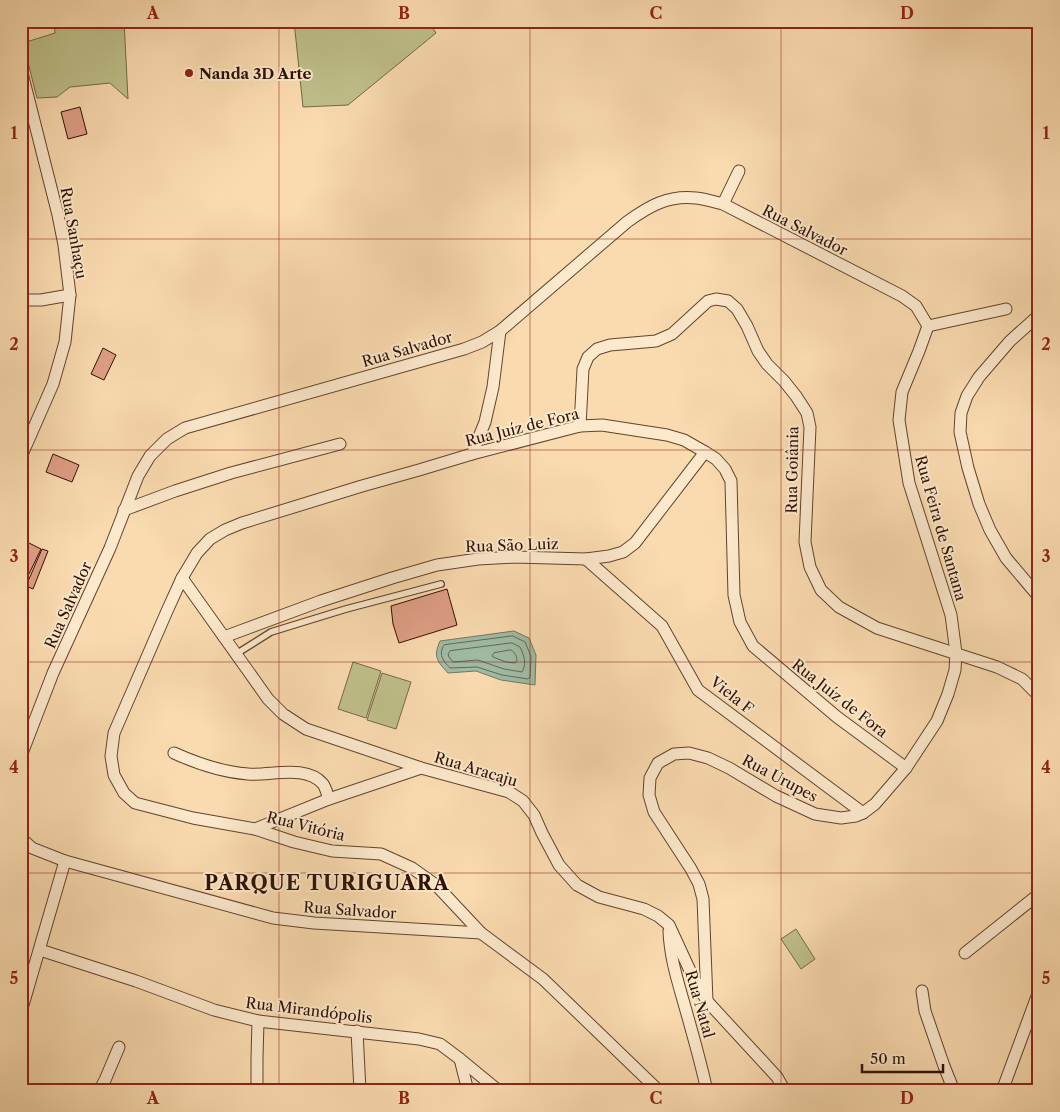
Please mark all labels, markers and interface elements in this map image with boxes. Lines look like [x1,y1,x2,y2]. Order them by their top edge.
text: A [146,3,160,23]
text: B [398,3,410,23]
text: C [650,3,662,23]
text: D [900,3,914,23]
place label: Nanda 3D Arte [199,64,312,83]
marker: Nanda 3D Arte [183,67,195,79]
text: 1 [10,123,18,143]
text: 1 [1042,123,1050,143]
street label: Rua Sanhaçu [57,186,91,280]
street label: Rua Salvador [759,200,851,260]
street label: Rua Salvador [360,327,455,371]
text: 2 [9,334,19,354]
text: 2 [1041,334,1051,354]
street label: Rua Juíz de Fora [463,404,581,450]
street label: Rua Goiânia [782,426,802,514]
street label: Rua Feira de Santana [911,453,971,603]
street label: Rua São Luiz [465,534,559,556]
text: 3 [9,546,19,566]
text: 3 [1041,546,1051,566]
street label: Rua Salvador [40,558,96,651]
street label: Rua Juíz de Fora [788,655,892,741]
street label: Viela F [706,672,758,718]
street label: Rua Aracaju [432,747,520,791]
street label: Rua Urupes [739,750,821,806]
text: 4 [9,757,19,777]
text: 4 [1041,757,1051,777]
street label: Rua Vitória [265,807,347,845]
district label: PARQUE TURIGUARA [204,871,450,895]
street label: Rua Salvador [303,897,398,923]
text: 5 [10,968,19,988]
street label: Rua Natal [681,968,719,1041]
text: 5 [1042,968,1051,988]
street label: Rua Mirandópolis [245,993,373,1027]
scale bar [862,1042,944,1074]
text: 50 m [870,1049,906,1068]
text: A [146,1088,160,1108]
text: B [398,1088,410,1108]
text: C [650,1088,662,1108]
text: D [900,1088,914,1108]

